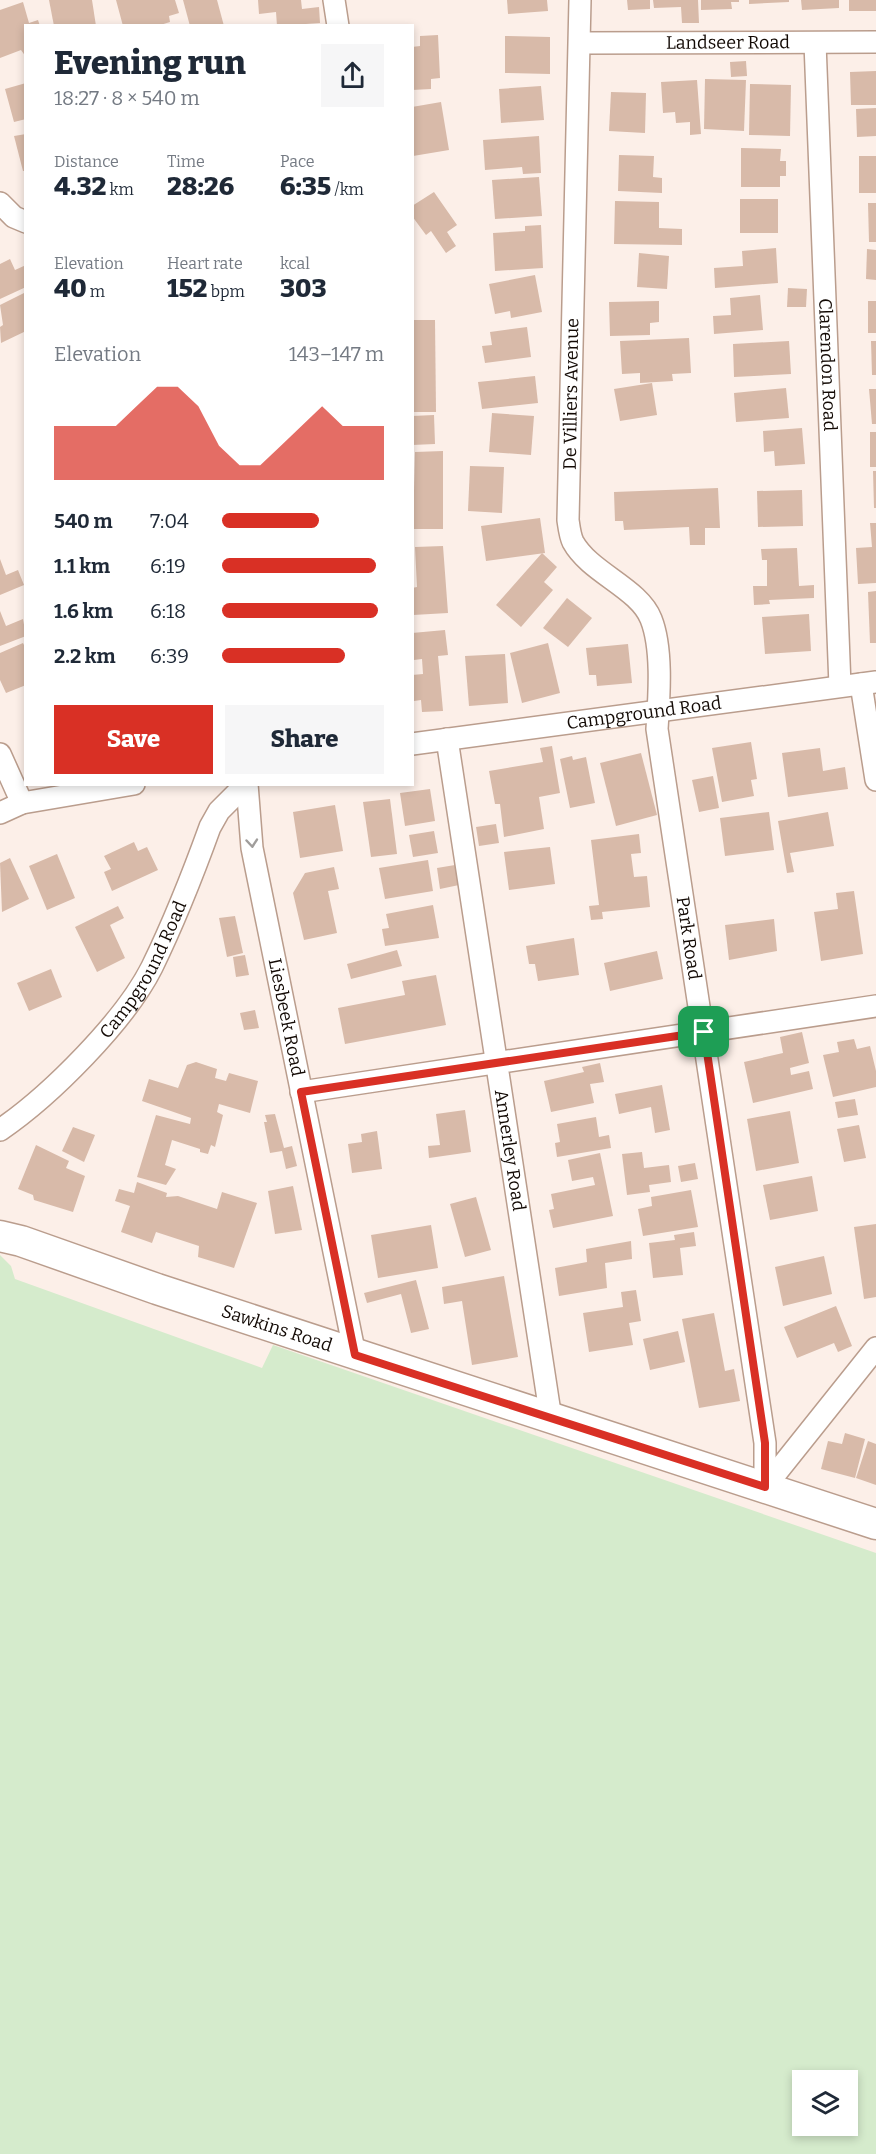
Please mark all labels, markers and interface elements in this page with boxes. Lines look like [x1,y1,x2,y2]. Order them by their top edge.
street label: Landseer Road [666,31,790,54]
text: Evening run [54,43,246,83]
button: share [321,44,384,107]
text: 18:27 · 8 × 540 m [54,86,200,110]
text: Distance [54,152,119,171]
text: Time [167,152,205,171]
text: Pace [280,152,315,171]
text: 4.32 [54,171,106,202]
text: 28:26 [167,171,234,202]
text: 6:35 [280,171,331,202]
text: km [106,180,134,199]
text: /km [331,180,364,199]
text: Elevation [54,254,124,273]
text: Heart rate [167,254,243,273]
text: kcal [280,254,310,273]
text: 40 [54,273,87,304]
text: 152 [167,273,208,304]
text: 303 [280,273,327,304]
text: m [87,282,105,301]
text: bpm [208,282,245,301]
street label: Clarendon Road [814,298,841,432]
street label: De Villiers Avenue [559,318,583,470]
text: Elevation [54,342,141,366]
text: 143–147 m [289,342,384,366]
text: 540 m [54,509,113,533]
text: 7:04 [150,509,189,533]
text: 1.1 km [54,554,110,578]
text: 6:19 [150,554,186,578]
text: 1.6 km [54,599,113,623]
text: 6:18 [150,599,186,623]
text: 2.2 km [54,644,116,668]
text: 6:39 [150,644,189,668]
street label: Campground Road [565,692,723,734]
button: Save [54,705,213,774]
button: Share [225,705,384,774]
one-way arrow [245,838,258,847]
street label: Park Road [671,895,706,982]
street label: Campground Road [95,897,191,1043]
street label: Liesbeek Road [264,956,309,1079]
pin [678,1006,729,1057]
icon: arrive [687,1015,720,1048]
street label: Annerley Road [490,1088,530,1213]
street label: Sawkins Road [219,1300,335,1357]
map controls [792,2070,858,2136]
button: layers [792,2070,858,2136]

